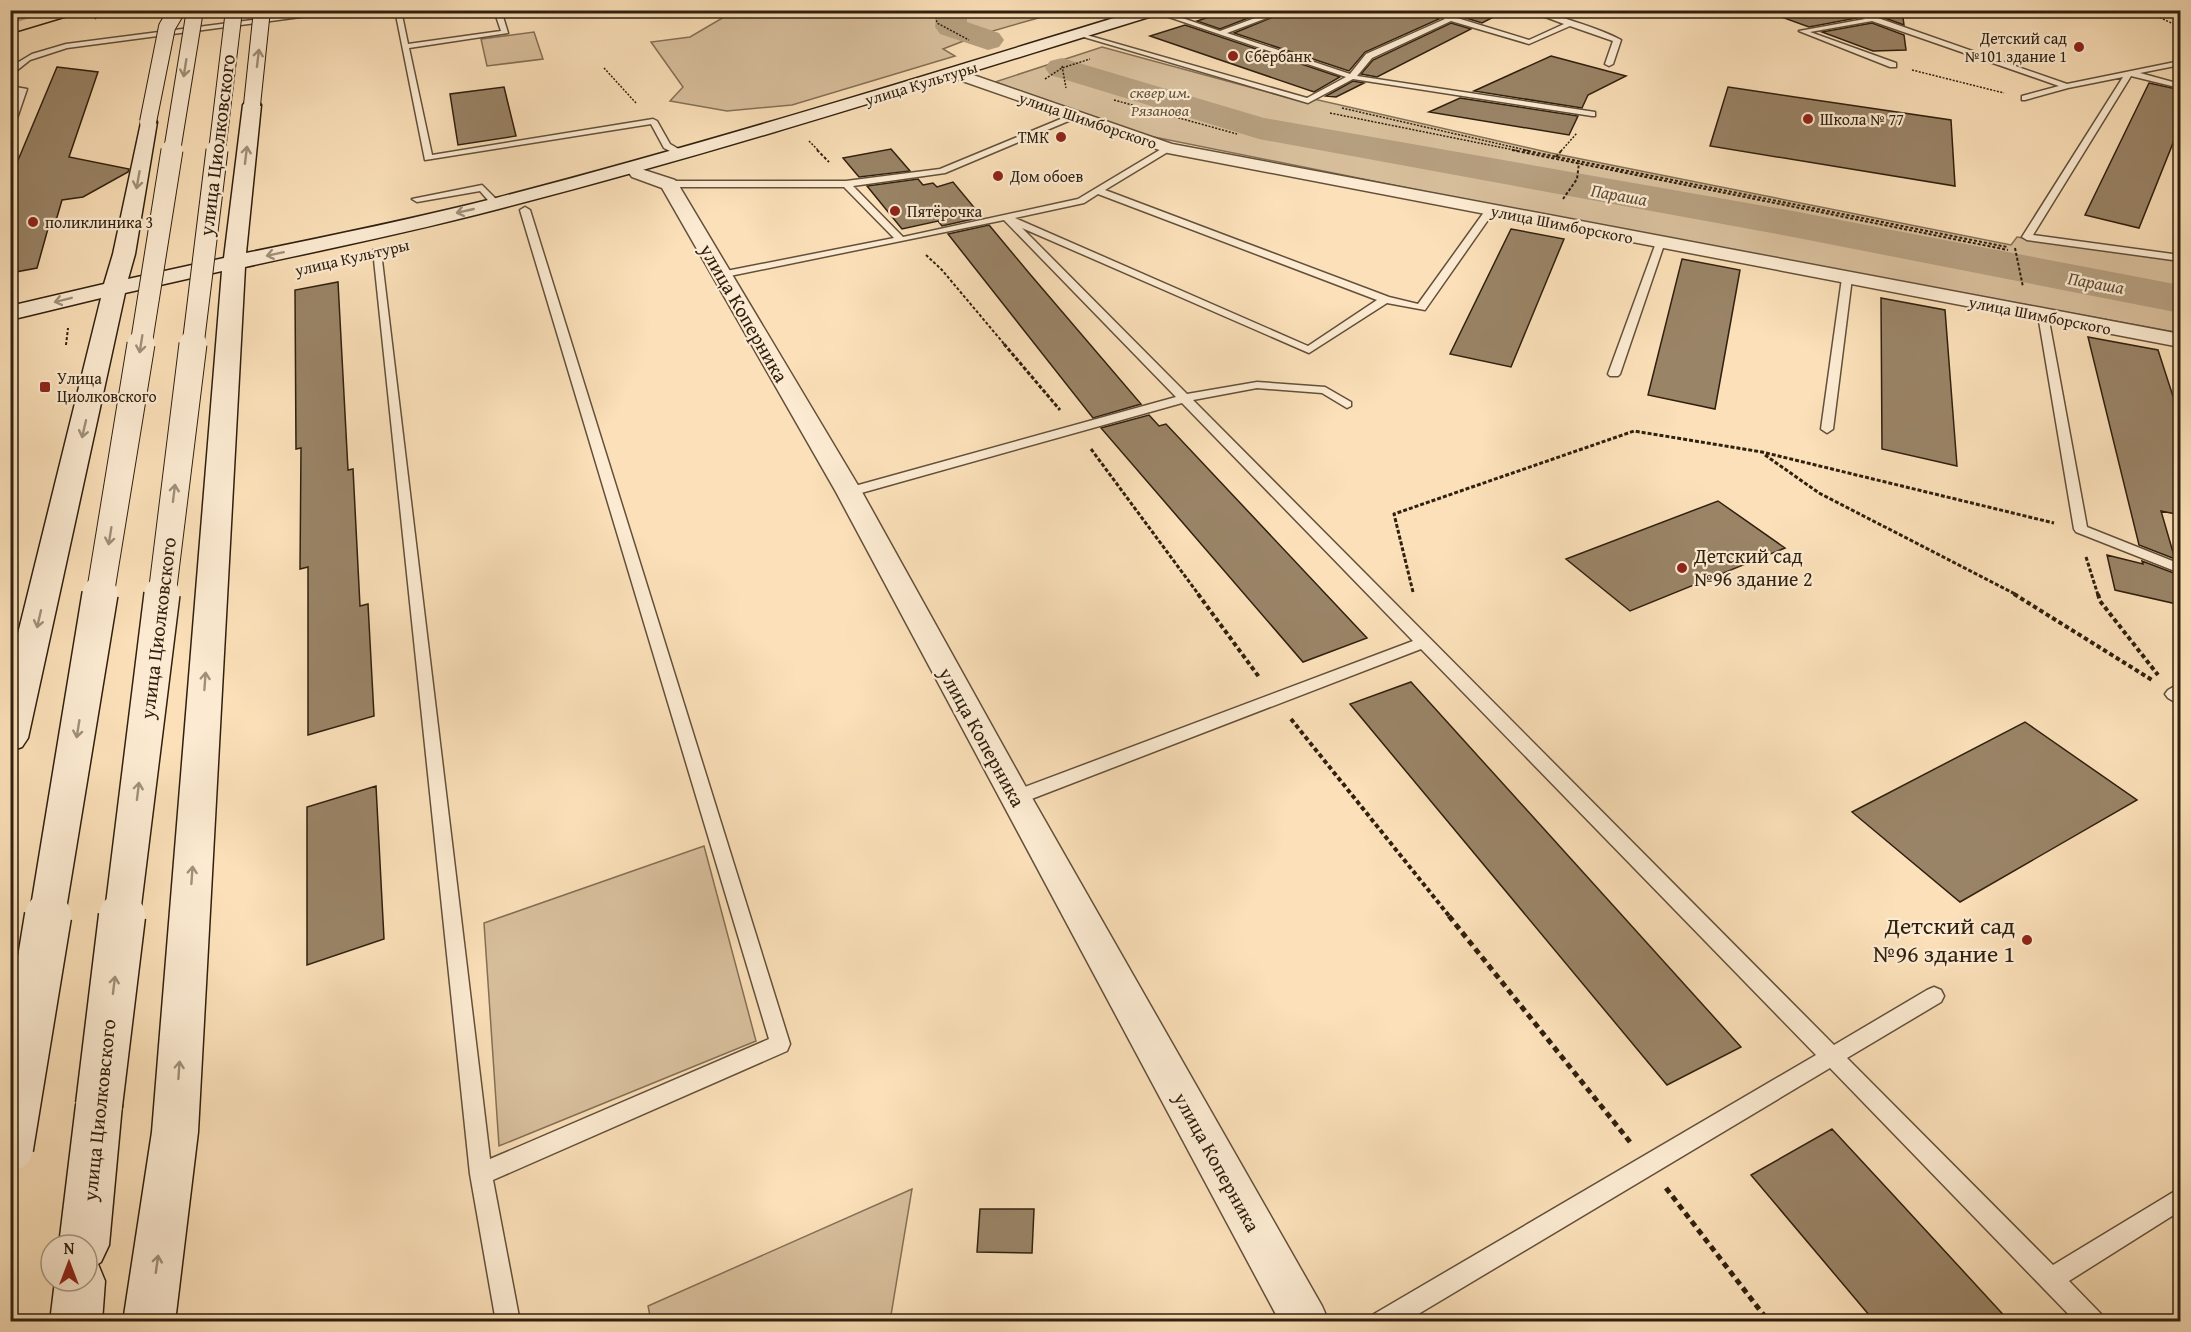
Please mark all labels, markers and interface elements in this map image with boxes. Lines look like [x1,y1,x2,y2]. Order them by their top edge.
place label: Детский сад №101 здание 1 [1964,26,2067,68]
marker: Детский сад №101 здание 1 [2072,40,2086,54]
place label: Сбербанк [1245,44,1312,68]
one-way arrow [252,48,263,68]
marker: Сбербанк [1226,49,1240,63]
street label: улица Циолковского [191,52,242,239]
street label: улица Культуры [861,54,980,112]
one-way arrow [180,58,191,78]
park label: сквер им. Рязанова [1130,80,1190,122]
street label: улица Шимборского [1015,85,1160,155]
place label: Школа № 77 [1820,107,1904,131]
marker: Школа № 77 [1801,112,1815,126]
place label: ТМК [1018,125,1049,149]
marker: ТМК [1054,130,1068,144]
one-way arrow [241,146,252,166]
place label: Дом обоев [1009,164,1083,188]
marker: Дом обоев [991,169,1005,183]
one-way arrow [132,170,143,189]
water label: Параша [1589,176,1650,213]
street label: улица Шимборского [1488,198,1635,250]
place label: Пятёрочка [907,199,982,223]
marker: Пятёрочка [888,204,902,218]
one-way arrow [456,206,476,217]
place label: поликлиника 3 [45,210,153,234]
marker: поликлиника 3 [26,215,40,229]
street label: улица Культуры [291,232,412,282]
street label: улица Коперника [692,237,796,388]
one-way arrow [266,248,285,260]
water label: Параша [2066,264,2127,301]
street label: улица Шимборского [1966,289,2113,341]
one-way arrow [53,294,72,306]
one-way arrow [135,333,146,353]
place label: Улица Циолковского [57,366,157,408]
marker: Улица Циолковского [38,380,52,394]
one-way arrow [77,419,89,438]
one-way arrow [169,484,180,504]
one-way arrow [104,526,115,546]
street label: улица Циолковского [132,535,183,722]
place label: Детский сад №96 здание 2 [1693,541,1813,593]
marker: Детский сад №96 здание 2 [1675,561,1689,575]
one-way arrow [32,609,44,628]
street label: улица Коперника [931,661,1033,812]
one-way arrow [200,671,211,691]
one-way arrow [73,718,84,738]
one-way arrow [132,782,143,801]
one-way arrow [187,866,198,886]
place label: Детский сад №96 здание 1 [1873,908,2015,971]
marker: Детский сад №96 здание 1 [2020,933,2034,947]
one-way arrow [108,975,119,995]
street label: улица Циолковского [74,1017,122,1203]
one-way arrow [174,1060,185,1080]
street label: улица Коперника [1166,1086,1268,1237]
north arrow [39,1233,99,1293]
text: N [64,1236,75,1260]
one-way arrow [152,1254,163,1274]

